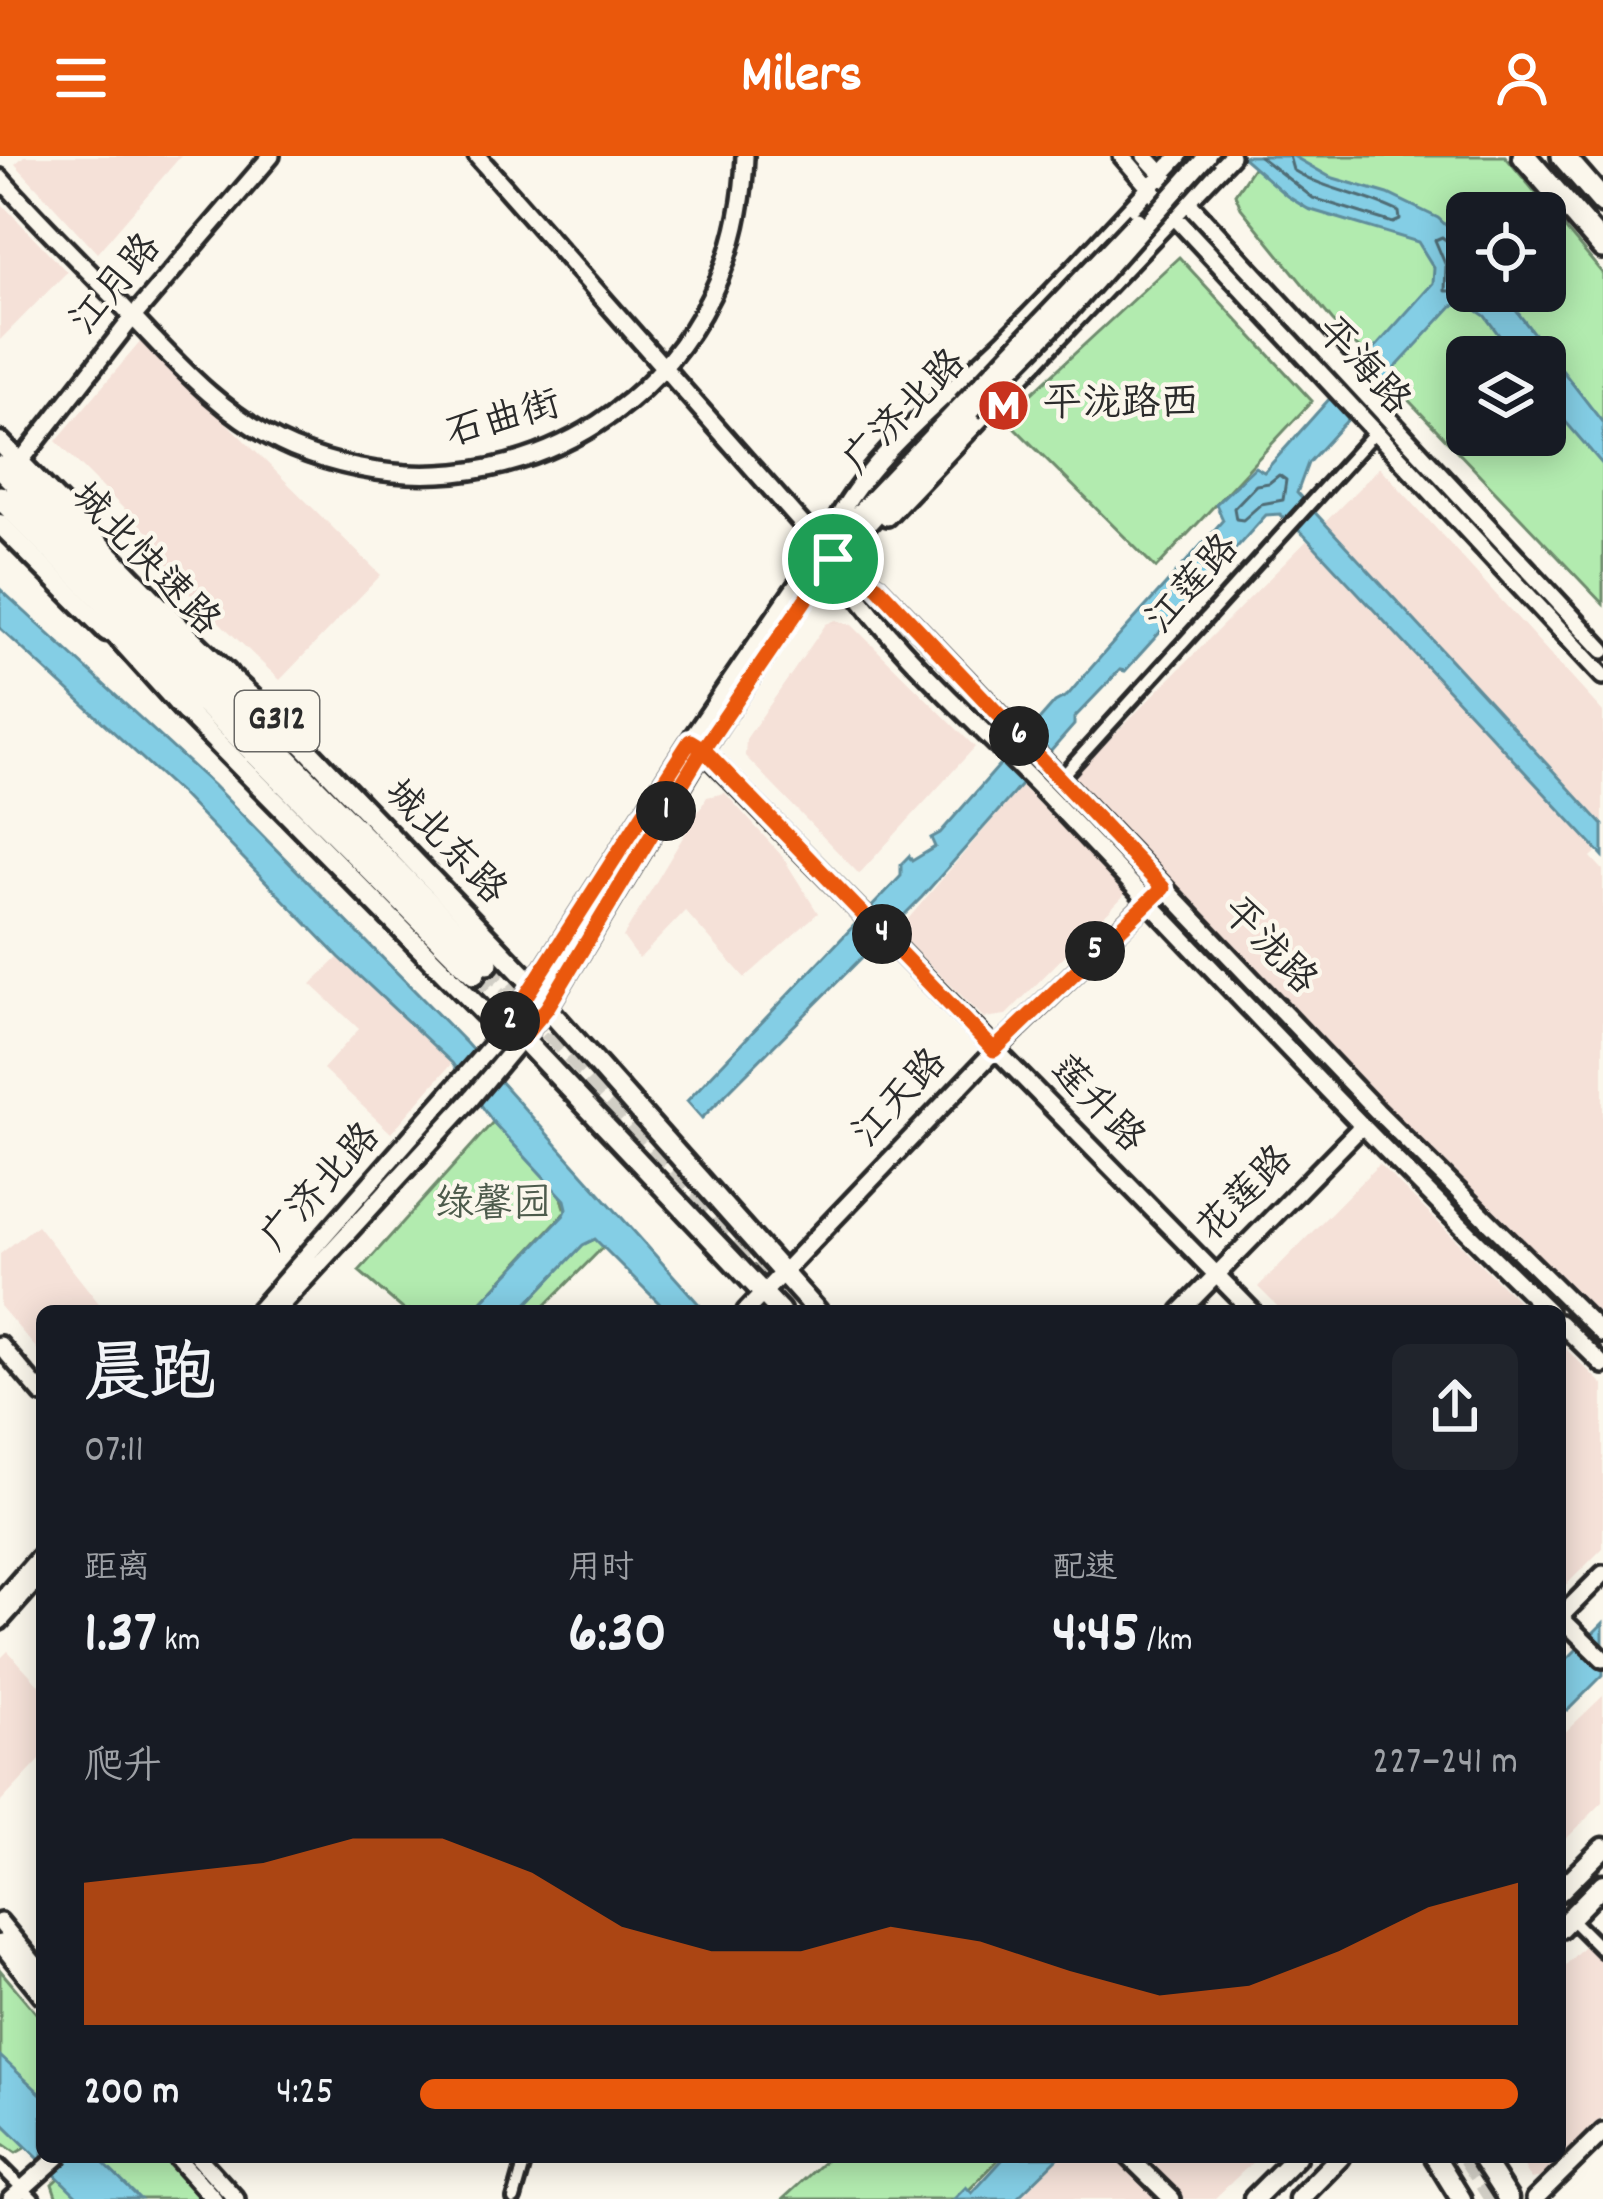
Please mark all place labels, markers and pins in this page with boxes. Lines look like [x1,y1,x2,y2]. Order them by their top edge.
metro station icon: 平泷路西 [976,378,1032,434]
place label: 平泷路西 [1043,379,1199,434]
pin [782,508,884,610]
pin: 6 [989,706,1049,766]
pin: 1 [636,781,696,841]
pin: 4 [852,904,912,964]
pin: 5 [1065,921,1125,981]
pin: 2 [480,991,540,1051]

